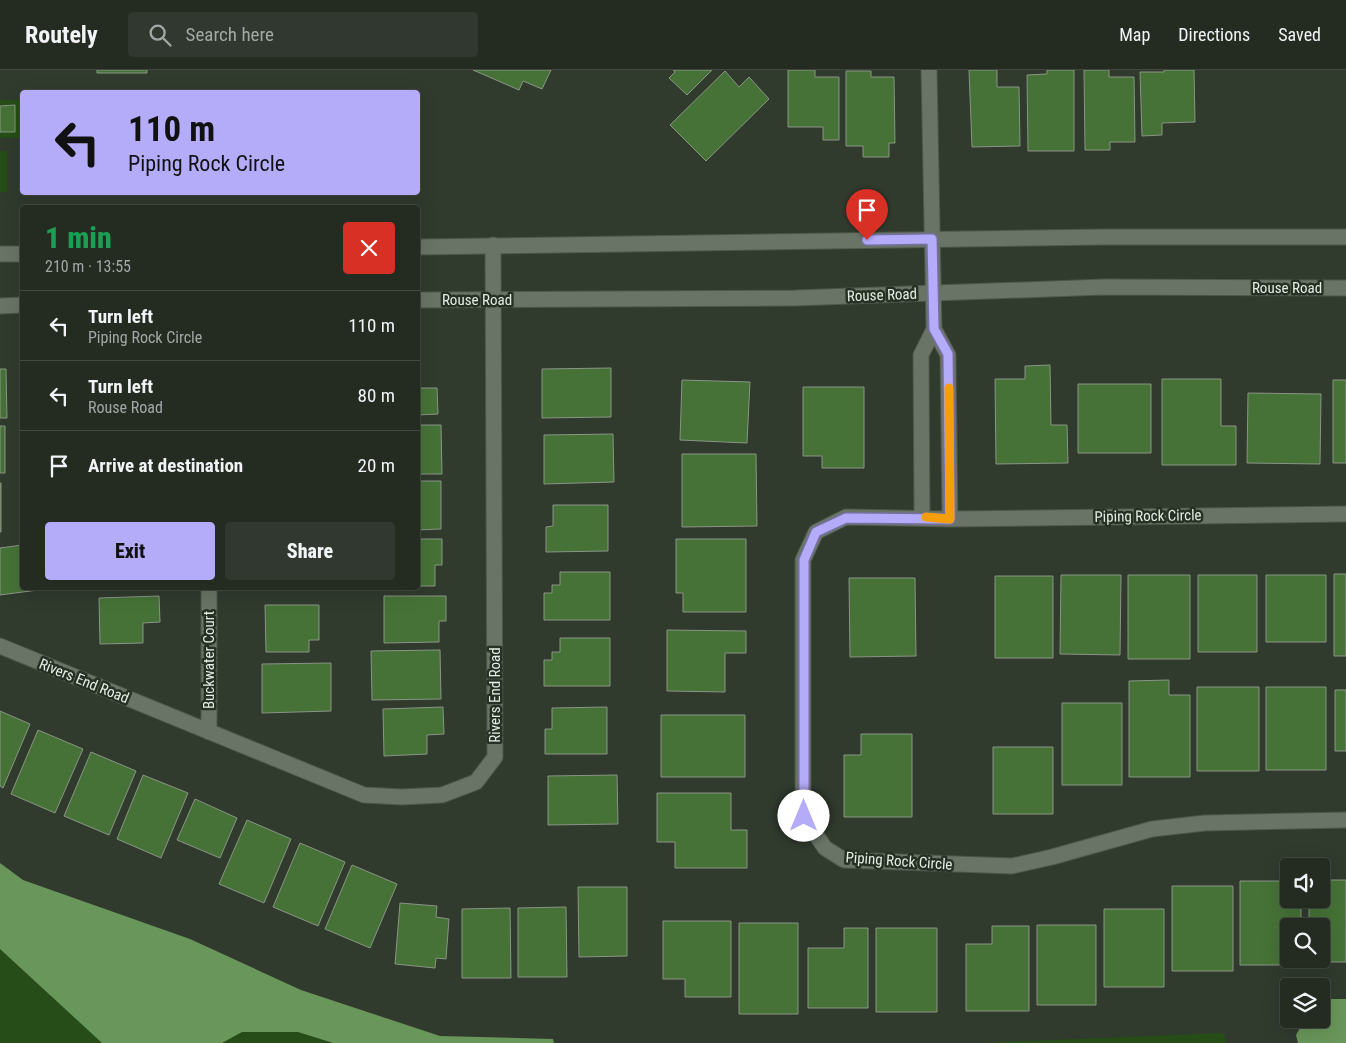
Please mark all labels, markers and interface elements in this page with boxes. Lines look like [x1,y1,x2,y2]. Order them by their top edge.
search box [128,12,478,57]
text: Routely [25,21,98,49]
icon: search [146,21,174,49]
text: Search here [186,23,274,46]
text: Map [1119,24,1150,45]
text: Directions [1178,24,1250,45]
text: Saved [1278,24,1321,45]
text: 110 m [128,109,215,150]
icon: left [45,110,110,175]
text: Piping Rock Circle [128,151,285,176]
pin [846,189,888,240]
icon: arrive [853,196,881,224]
text: 1 min [45,220,112,255]
button: close [343,222,395,274]
text: 210 m · 13:55 [45,257,131,276]
street label: Rouse Road [1252,279,1322,297]
street label: Rouse Road [847,285,917,305]
street label: Rouse Road [442,291,512,309]
text: Turn left [88,305,153,328]
icon: left [45,312,73,340]
text: 110 m [348,314,395,337]
text: Piping Rock Circle [88,328,202,347]
text: Turn left [88,375,153,398]
icon: left [45,382,73,410]
text: 80 m [358,384,395,407]
text: Rouse Road [88,398,163,417]
icon: arrive [45,452,73,480]
text: Arrive at destination [88,454,243,477]
text: 20 m [358,454,395,477]
street label: Piping Rock Circle [1094,506,1202,526]
button: Exit [45,522,215,580]
button: Share [225,522,395,580]
street label: Buckwater Court [200,611,218,709]
street label: Rivers End Road [486,647,504,743]
street label: Rivers End Road [36,655,132,707]
position arrow [777,789,829,841]
street label: Piping Rock Circle [845,848,953,874]
map controls [1280,858,1330,1028]
button: sound [1280,858,1330,908]
button: search [1280,918,1330,968]
button: layers [1280,978,1330,1028]

